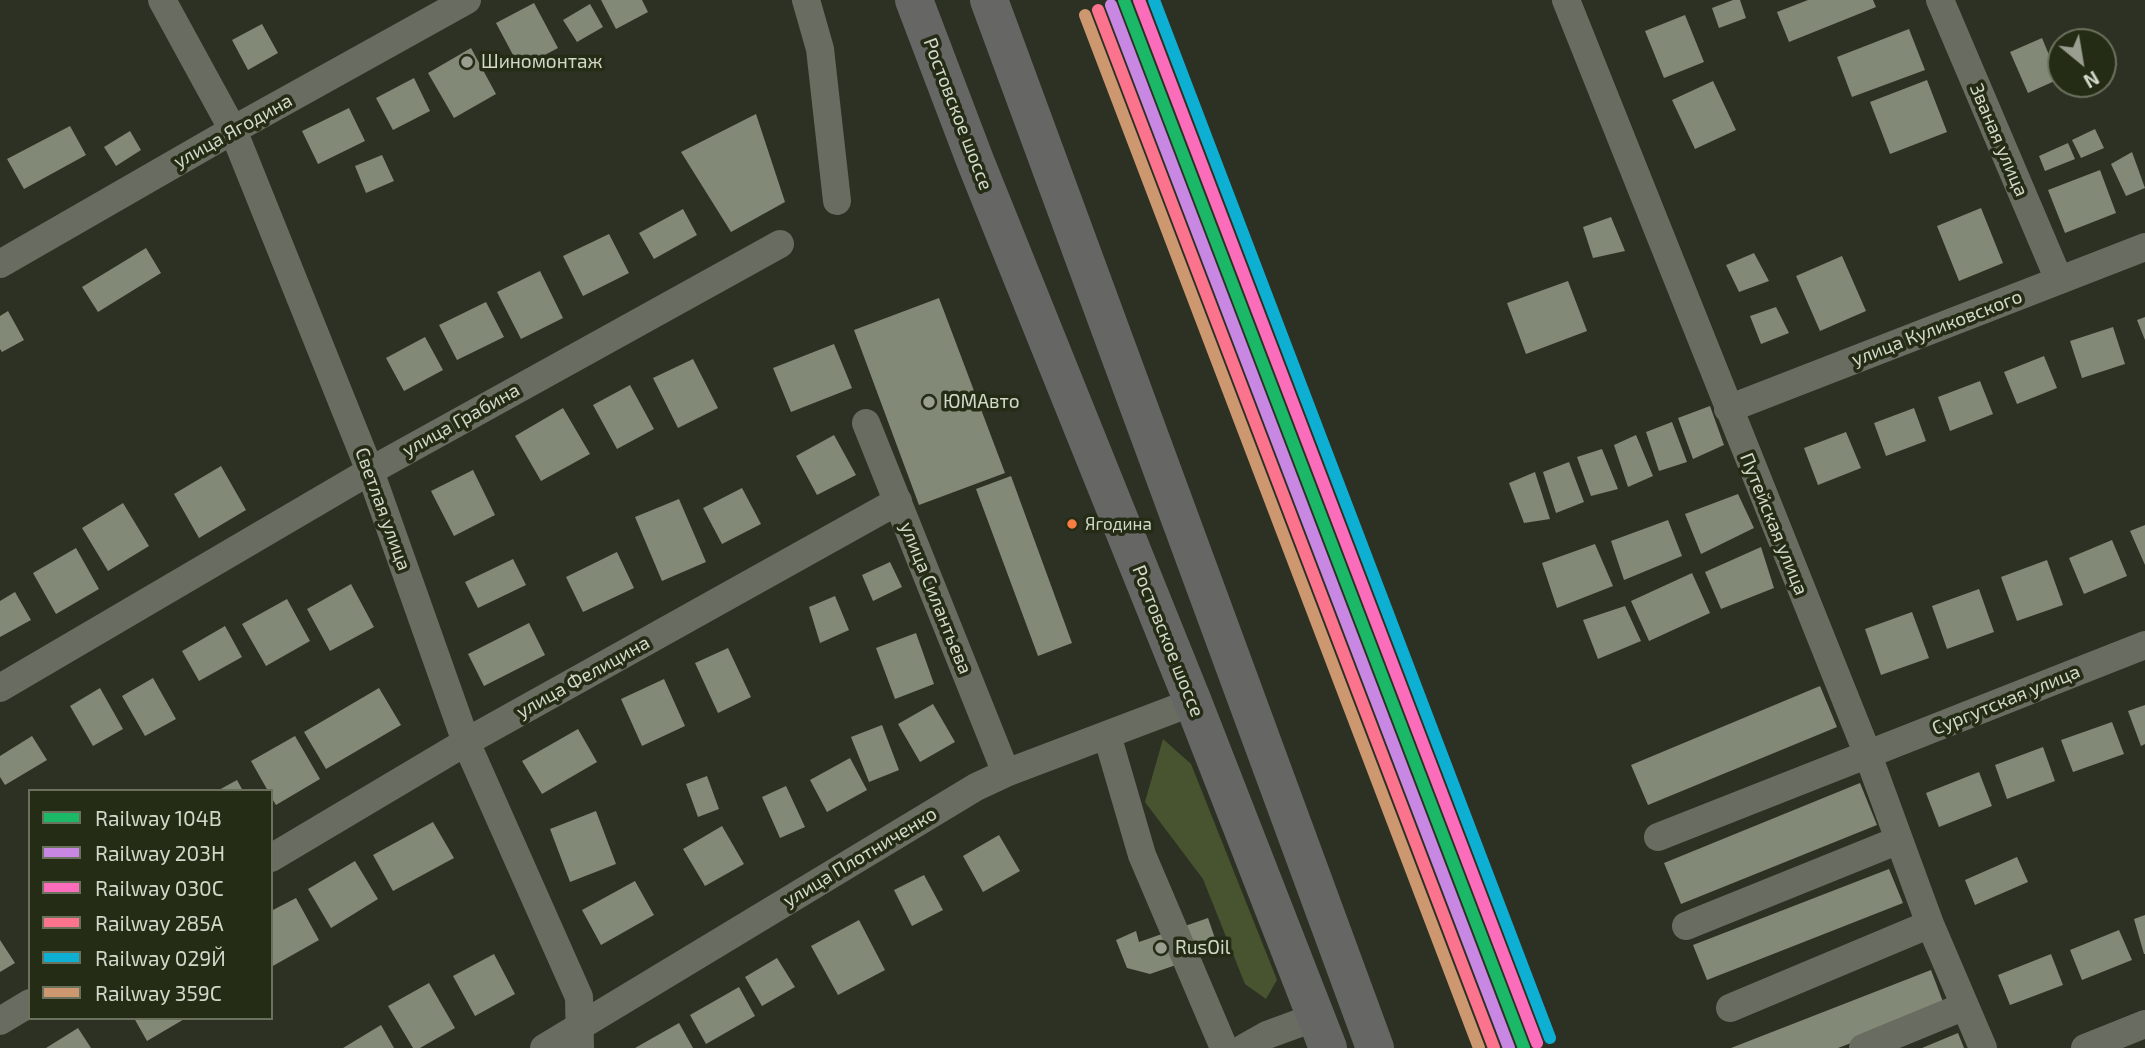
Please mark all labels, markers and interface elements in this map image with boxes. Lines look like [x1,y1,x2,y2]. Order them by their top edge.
north arrow [2047,28,2117,98]
street label: Ростовское шоссе [918,35,998,193]
place label: Шиномонтаж [481,51,603,73]
marker: Шиномонтаж [459,54,475,70]
text: N [2080,66,2103,93]
street label: Званая улица [1965,80,2033,200]
street label: улица Ягодина [170,89,296,173]
street label: улица Куликовского [1848,285,2026,371]
street label: улица Грабина [398,378,524,462]
place label: ЮМАвто [943,391,1020,413]
marker: ЮМАвто [921,394,937,410]
street label: Светлая улица [350,444,416,574]
street label: Путейская улица [1735,450,1813,598]
place label: Ягодина [1085,514,1152,534]
marker: Ягодина [1065,517,1079,531]
street label: улица Силантьева [895,519,977,677]
street label: Ростовское шоссе [1127,562,1209,720]
street label: улица Фелицина [512,631,654,723]
street label: Сургутская улица [1929,660,2083,740]
legend [28,789,273,1020]
street label: улица Плотниченко [779,802,941,912]
text: Railway 104В [95,805,222,830]
text: Railway 203Н [95,840,225,865]
text: Railway 030C [95,875,224,900]
text: Railway 285А [95,910,224,935]
place label: RusOil [1175,937,1230,959]
marker: RusOil [1153,940,1169,956]
text: Railway 029Й [95,945,226,970]
text: Railway 359С [95,980,222,1005]

